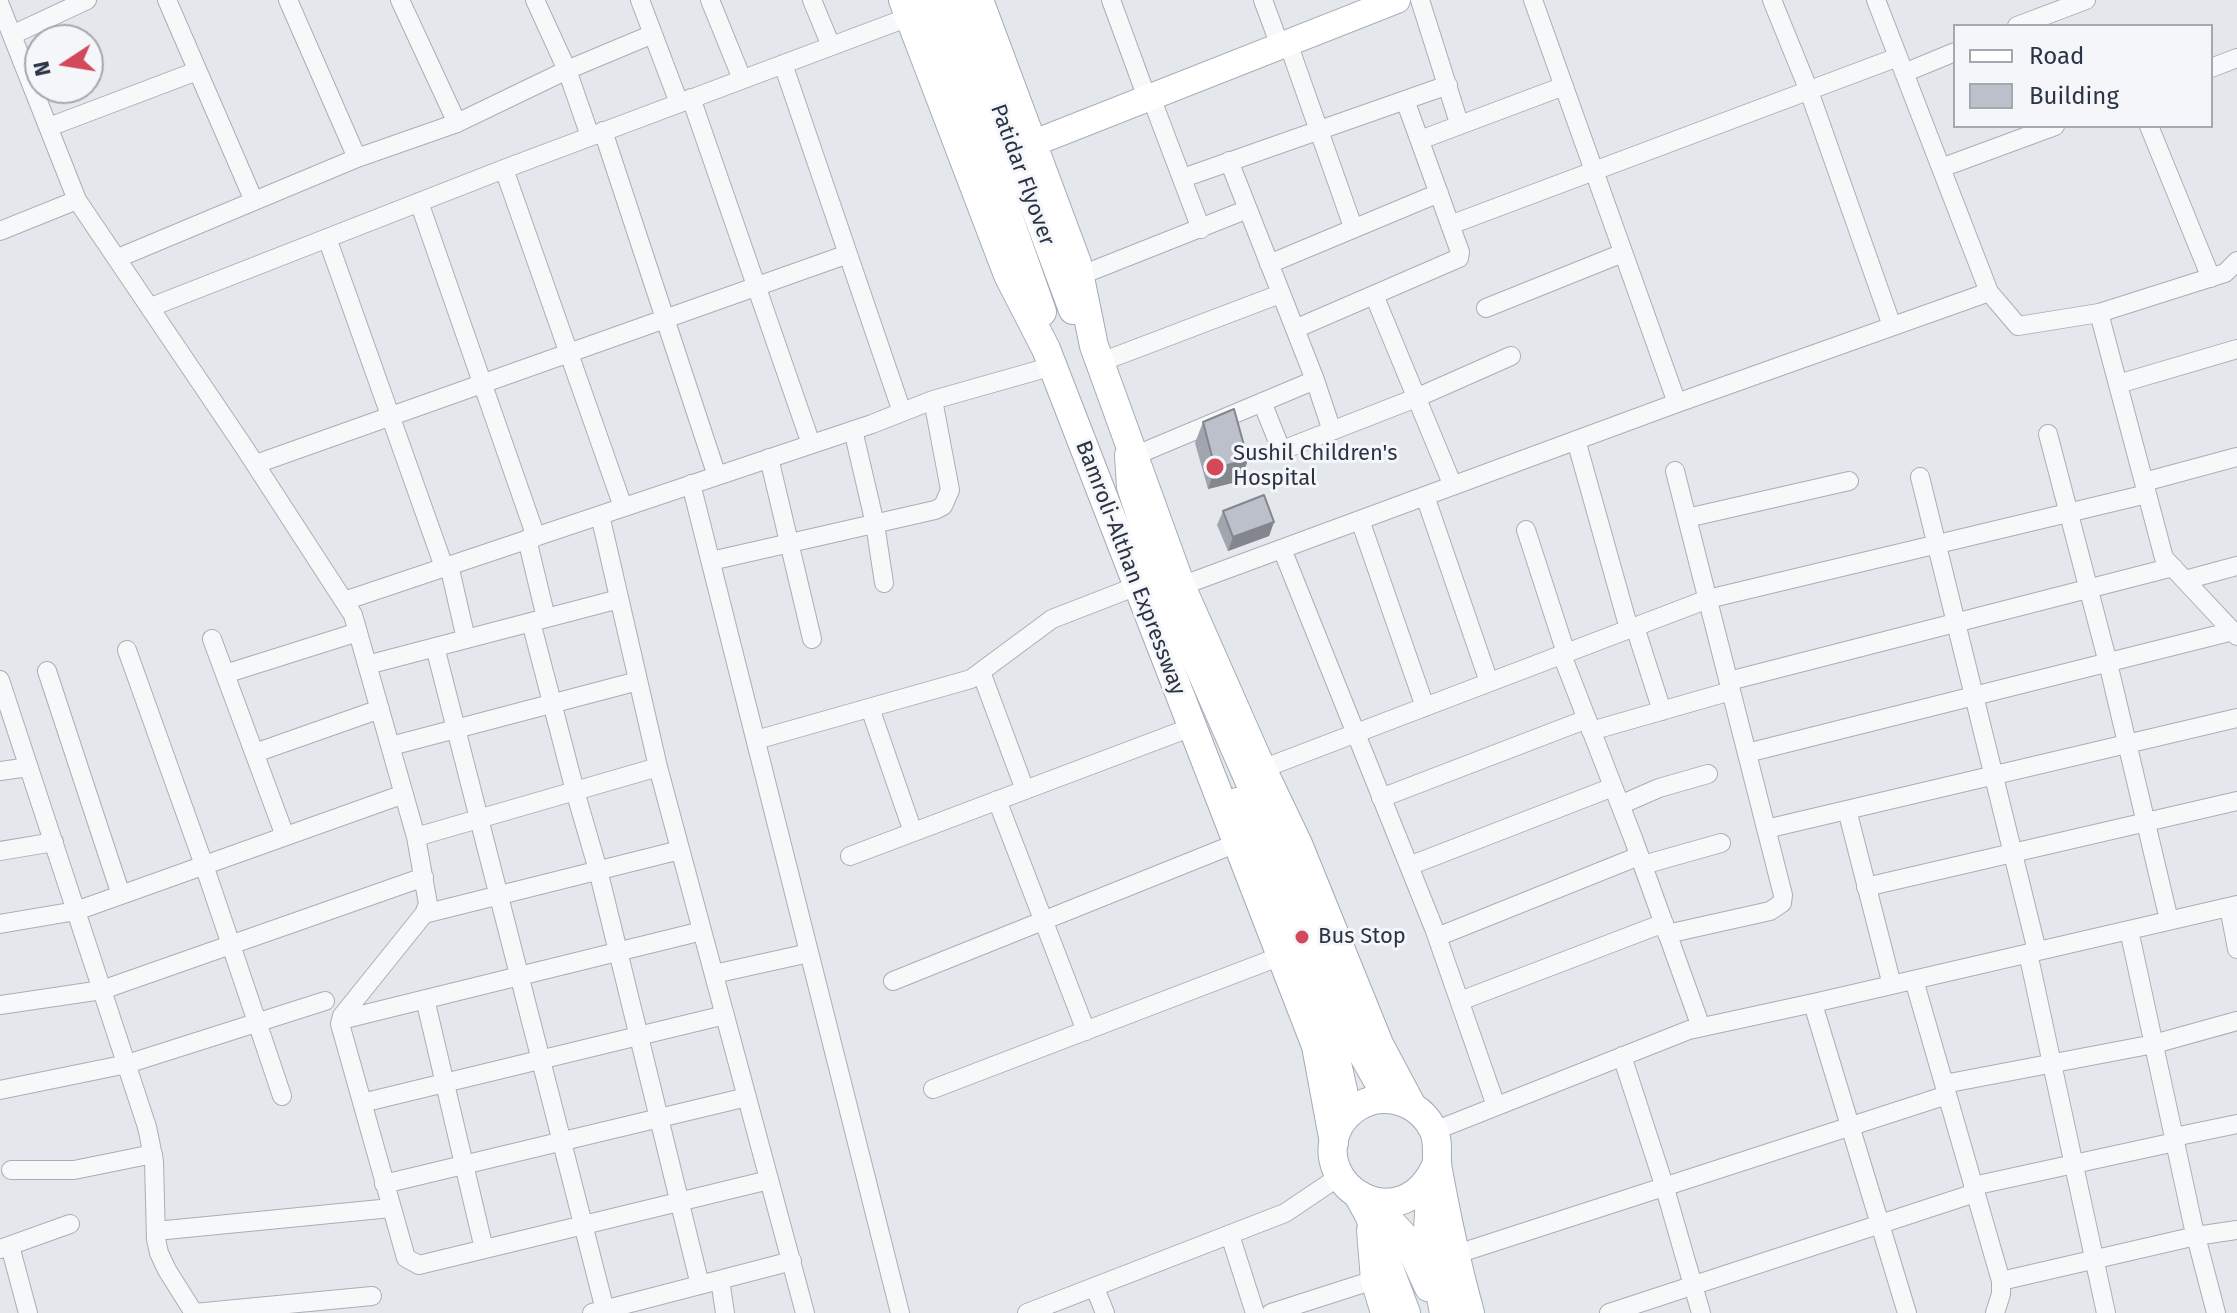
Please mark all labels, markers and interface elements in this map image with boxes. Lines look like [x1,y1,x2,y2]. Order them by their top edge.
north arrow [24,24,104,104]
legend [1953,24,2213,128]
text: Road [2029,42,2084,70]
text: N [27,59,57,79]
text: Building [2029,82,2119,110]
street label: Patidar Flyover [984,101,1060,249]
street label: Bamroli-Althan Expressway [1069,437,1191,699]
place label: Sushil Children's Hospital [1233,441,1397,492]
marker: Sushil Children's Hospital [1204,456,1226,478]
place label: Bus Stop [1318,924,1406,950]
marker: Bus Stop [1293,928,1311,946]

